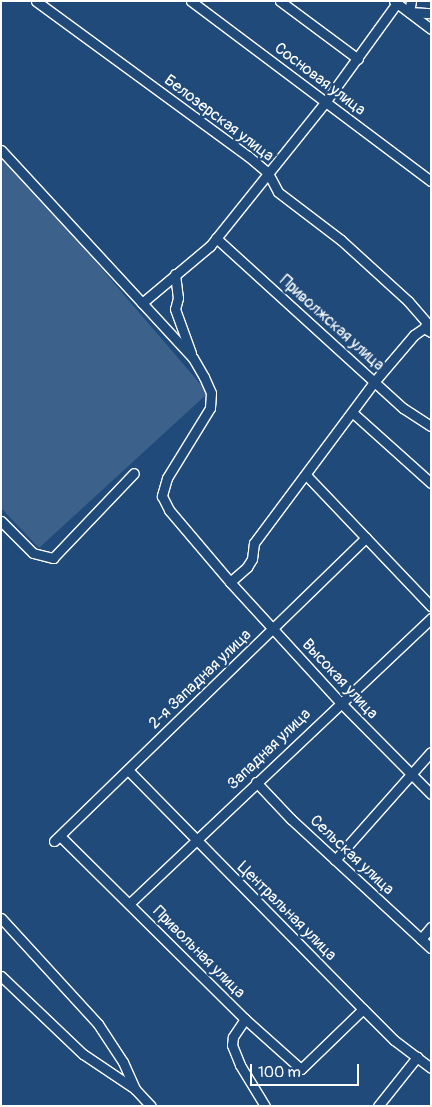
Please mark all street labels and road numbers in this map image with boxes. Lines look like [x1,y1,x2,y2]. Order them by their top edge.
street label: Сосновая улица [271,38,369,120]
street label: Белозерская улица [160,71,278,165]
street label: Приволжская улица [276,271,388,375]
street label: 2-я Западная улица [145,625,255,733]
street label: Высокая улица [298,635,382,723]
street label: Западная улица [223,704,315,794]
street label: Сельская улица [306,811,398,899]
street label: Центральная улица [233,857,341,965]
street label: Привольная улица [149,902,249,1002]

